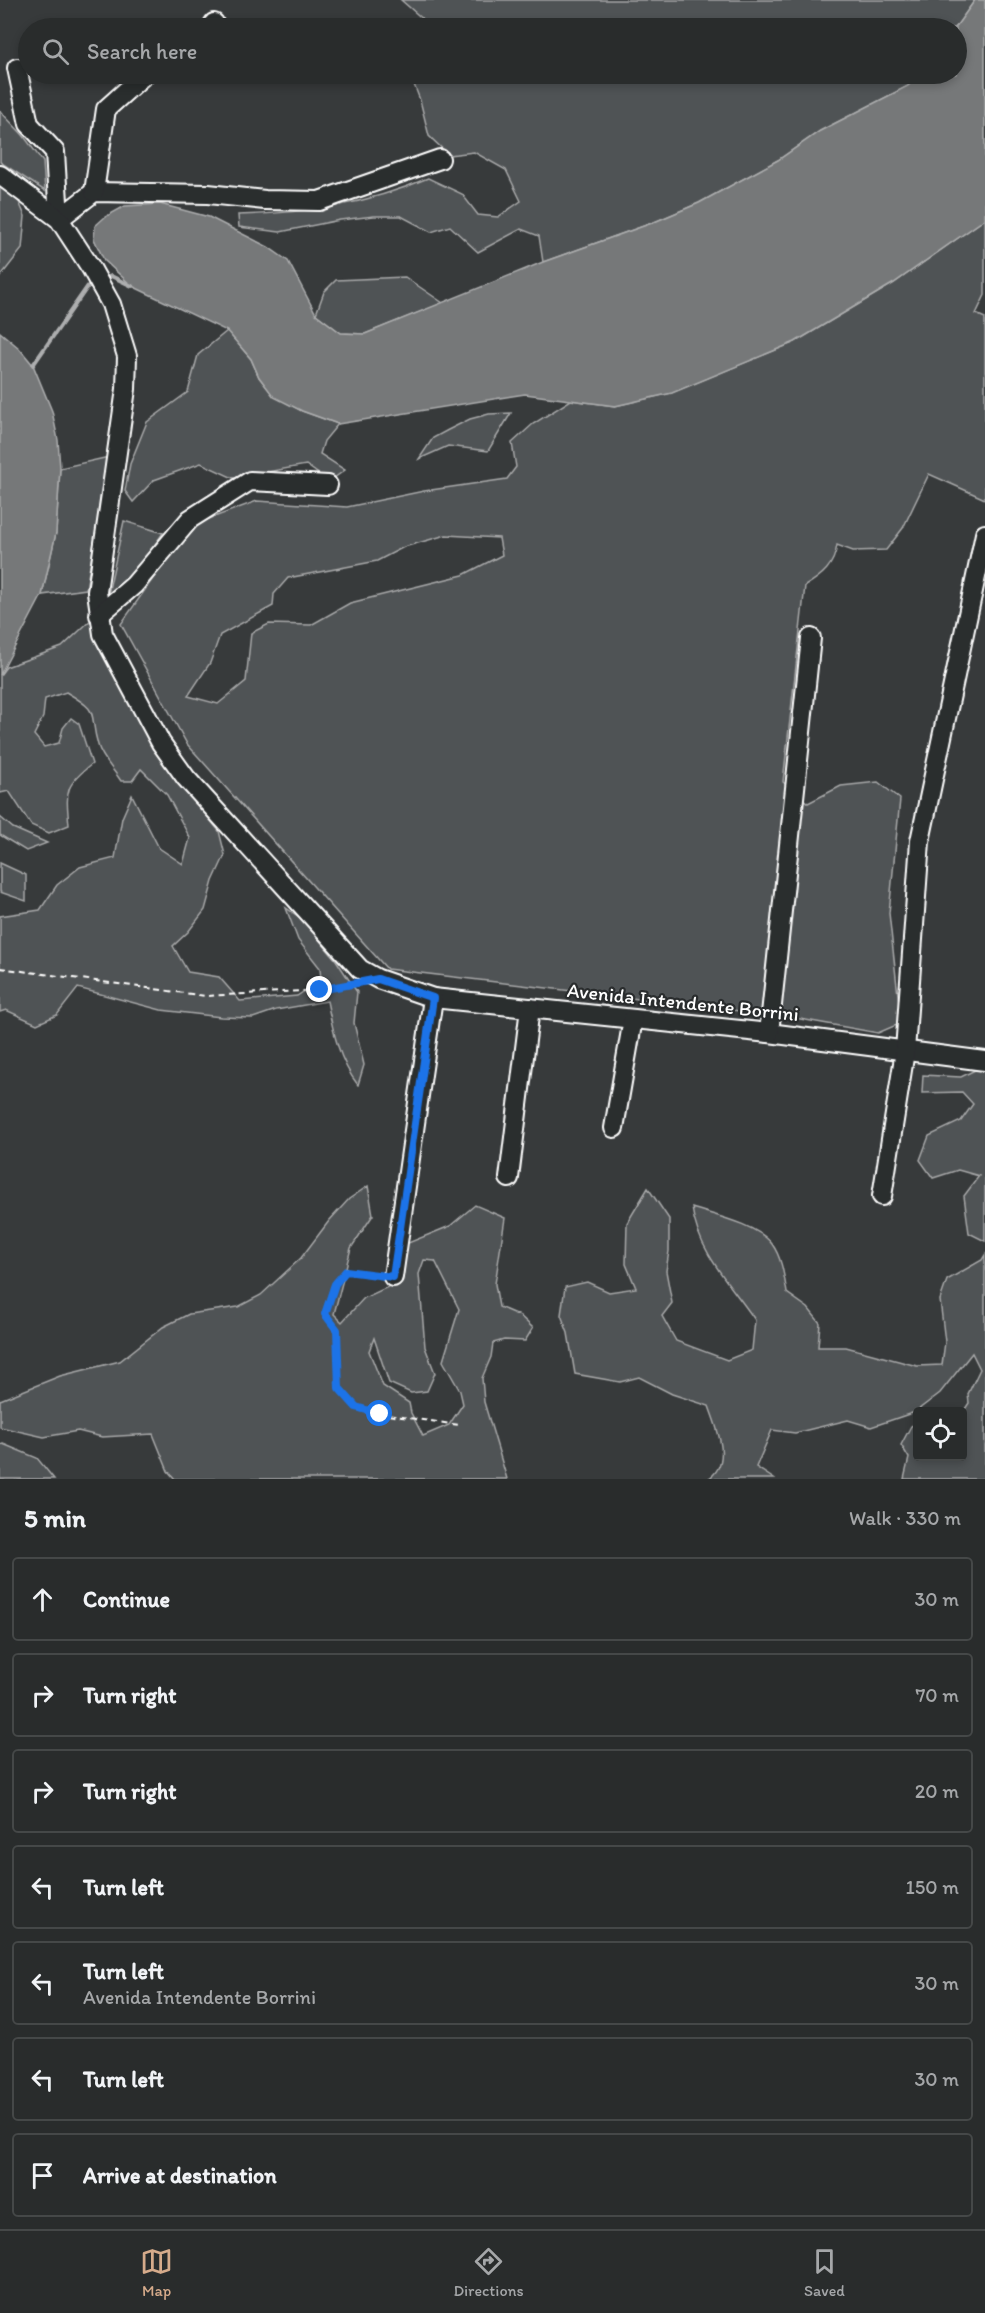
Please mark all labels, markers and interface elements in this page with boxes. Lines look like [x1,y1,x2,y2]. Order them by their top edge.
search box [18,18,967,84]
icon: search [39,35,72,68]
text: Search here [87,38,197,65]
route end [306,976,332,1002]
street label: Avenida Intendente Borrini [566,978,800,1026]
route start [366,1400,392,1426]
map controls [913,1407,967,1461]
button: locate [913,1407,967,1461]
text: 5 min [24,1502,86,1534]
text: Walk · 330 m [849,1506,961,1530]
icon: ahead [26,1583,59,1616]
text: Continue [83,1586,170,1613]
text: 30 m [914,1587,959,1611]
icon: right [26,1679,59,1712]
text: Turn right [83,1682,177,1709]
text: 70 m [915,1683,959,1707]
icon: right [26,1775,59,1808]
text: Turn right [83,1778,177,1805]
text: 20 m [915,1779,959,1803]
icon: left [26,1871,59,1904]
text: Turn left [83,1874,164,1901]
text: 150 m [906,1875,959,1899]
text: Turn left [83,1958,164,1985]
icon: left [26,1967,59,2000]
text: 30 m [914,1971,959,1995]
text: Avenida Intendente Borrini [83,1985,316,2009]
icon: left [26,2063,59,2096]
text: Turn left [83,2066,164,2093]
text: 30 m [914,2067,959,2091]
icon: arrive [26,2159,59,2192]
text: Arrive at destination [83,2162,277,2189]
tab: Map [140,2245,173,2300]
tab: Directions [453,2245,524,2300]
tab: Saved [804,2245,845,2300]

